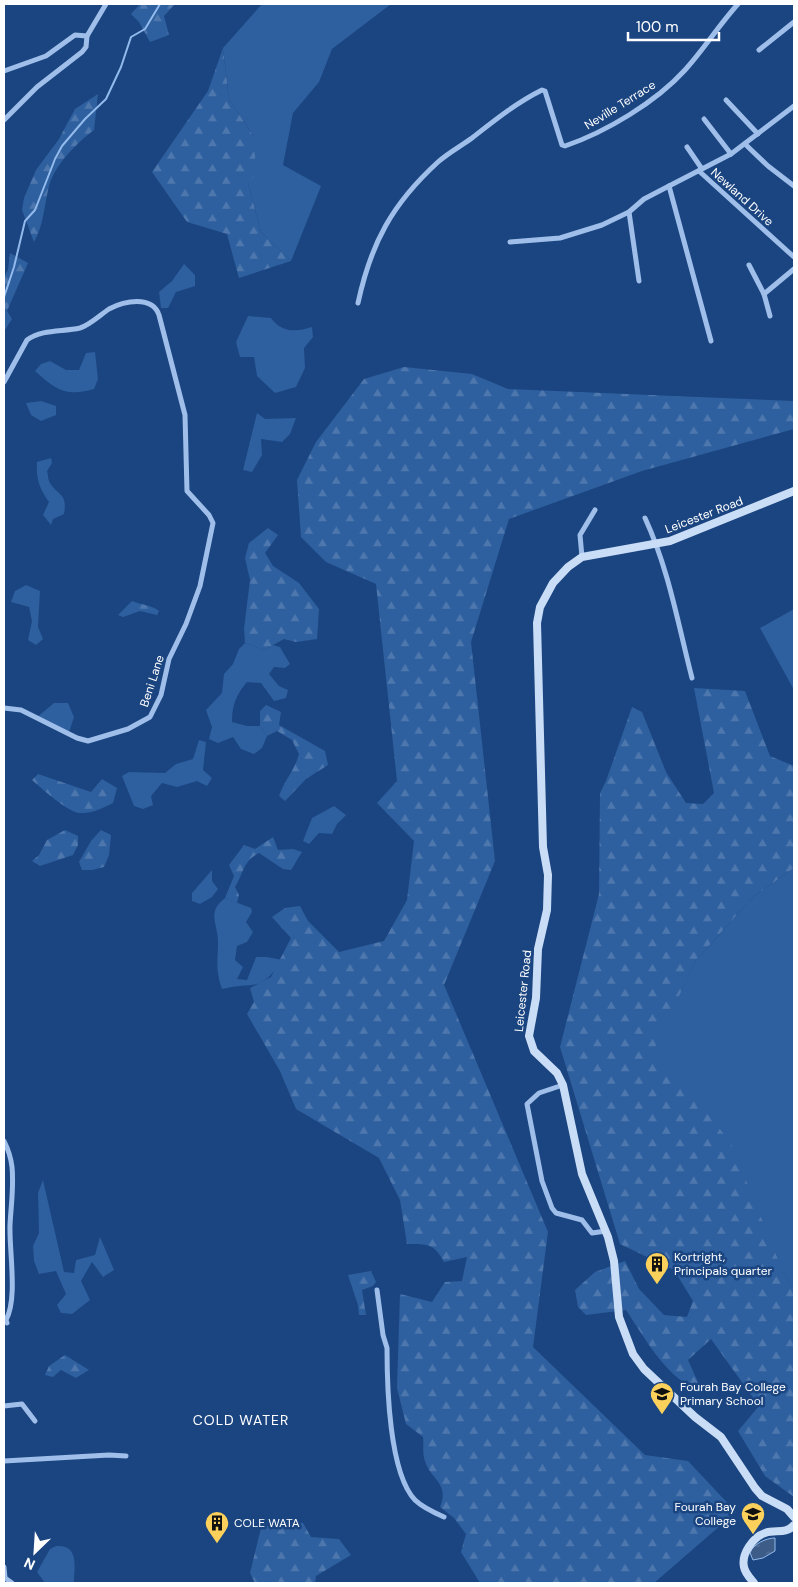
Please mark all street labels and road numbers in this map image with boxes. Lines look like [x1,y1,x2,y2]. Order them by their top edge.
street label: Neville Terrace [581,77,659,133]
street label: Newland Drive [707,165,777,230]
street label: Leicester Road [663,493,745,537]
street label: Beni Lane [136,653,168,709]
street label: Leicester Road [511,949,535,1033]

